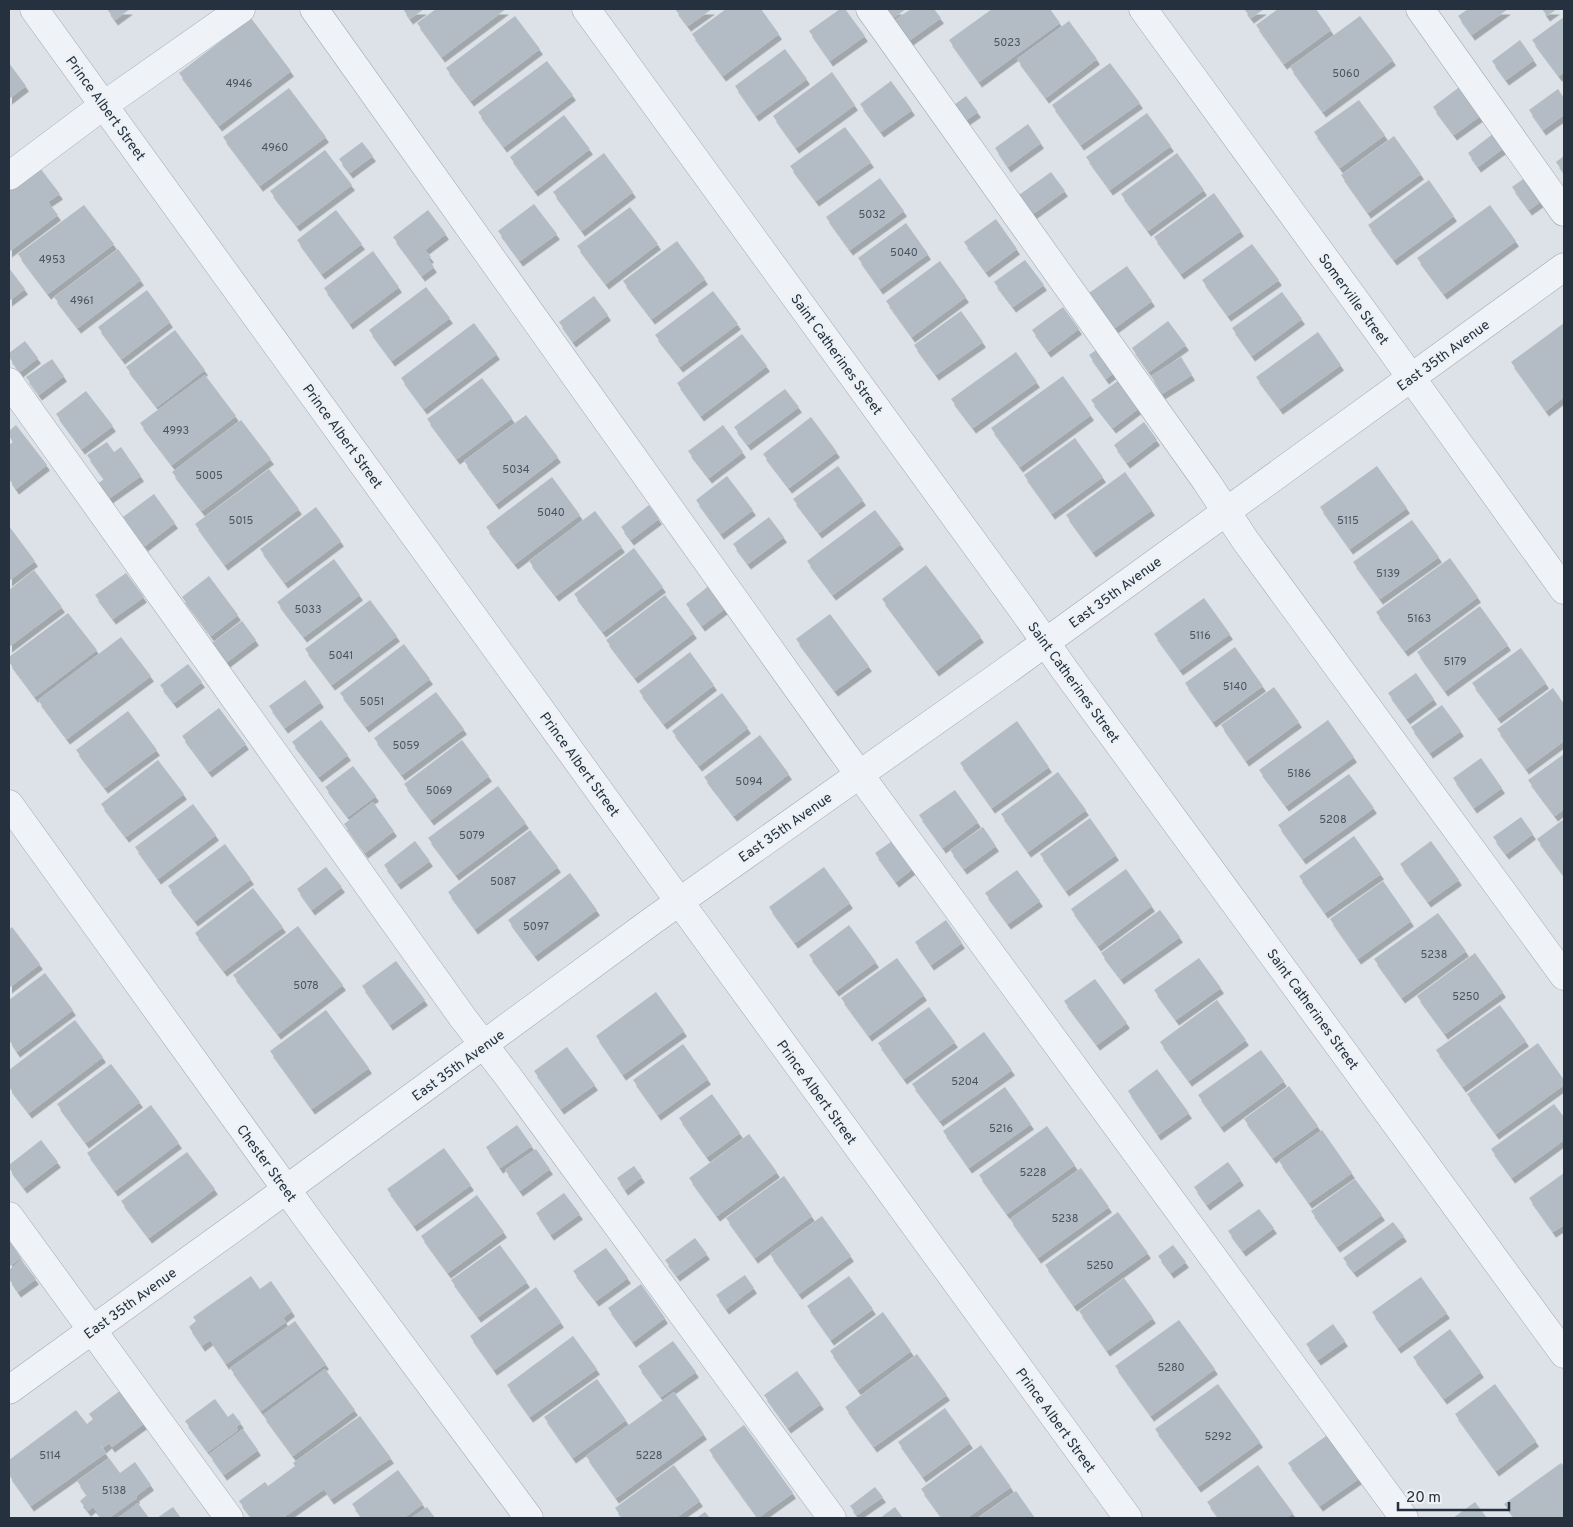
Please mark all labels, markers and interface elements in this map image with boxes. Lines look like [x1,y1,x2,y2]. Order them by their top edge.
house number: 5023 [993,36,1021,50]
street label: Prince Albert Street [61,53,148,164]
house number: 5060 [1332,67,1360,81]
house number: 4946 [226,77,252,91]
house number: 4960 [262,141,288,155]
house number: 5032 [858,208,886,222]
house number: 5040 [890,246,918,260]
street label: Somerville Street [1314,251,1392,349]
house number: 4953 [39,253,65,267]
street label: Saint Catherines Street [786,291,885,419]
house number: 4961 [70,294,94,308]
street label: East 35th Avenue [1394,317,1493,395]
street label: Prince Albert Street [298,381,385,492]
house number: 4993 [163,424,189,438]
house number: 5034 [502,463,530,477]
house number: 5005 [195,469,223,483]
house number: 5040 [537,506,565,520]
house number: 5015 [229,514,254,528]
house number: 5115 [1337,514,1359,528]
street label: East 35th Avenue [1066,554,1165,632]
house number: 5139 [1376,567,1400,581]
house number: 5033 [294,603,322,617]
house number: 5163 [1407,612,1431,626]
street label: Saint Catherines Street [1023,619,1122,747]
house number: 5116 [1189,629,1211,643]
house number: 5041 [329,649,353,663]
house number: 5179 [1443,655,1467,669]
house number: 5140 [1223,680,1247,694]
house number: 5051 [360,695,384,709]
street label: Prince Albert Street [535,709,622,820]
house number: 5059 [392,739,420,753]
house number: 5186 [1287,767,1311,781]
house number: 5094 [735,775,763,789]
house number: 5069 [426,784,452,798]
street label: East 35th Avenue [736,790,836,867]
house number: 5208 [1319,813,1347,827]
house number: 5079 [459,829,485,843]
house number: 5087 [490,875,516,889]
house number: 5097 [523,920,549,934]
street label: Saint Catherines Street [1262,946,1361,1074]
house number: 5238 [1421,948,1447,962]
house number: 5078 [293,979,319,993]
house number: 5250 [1452,990,1480,1004]
street label: East 35th Avenue [409,1027,508,1105]
street label: Prince Albert Street [772,1037,859,1148]
house number: 5204 [951,1075,979,1089]
street label: Chester Street [232,1122,299,1206]
house number: 5216 [989,1122,1013,1136]
house number: 5228 [1020,1166,1046,1180]
house number: 5238 [1052,1212,1078,1226]
house number: 5250 [1086,1259,1114,1273]
street label: East 35th Avenue [81,1265,180,1343]
house number: 5280 [1157,1361,1185,1375]
street label: Prince Albert Street [1011,1365,1098,1476]
house number: 5292 [1205,1430,1231,1444]
house number: 5114 [39,1449,61,1463]
house number: 5228 [636,1449,662,1463]
scale bar [1398,1480,1509,1512]
house number: 5138 [102,1484,126,1498]
text: 20 m [1406,1489,1441,1508]

